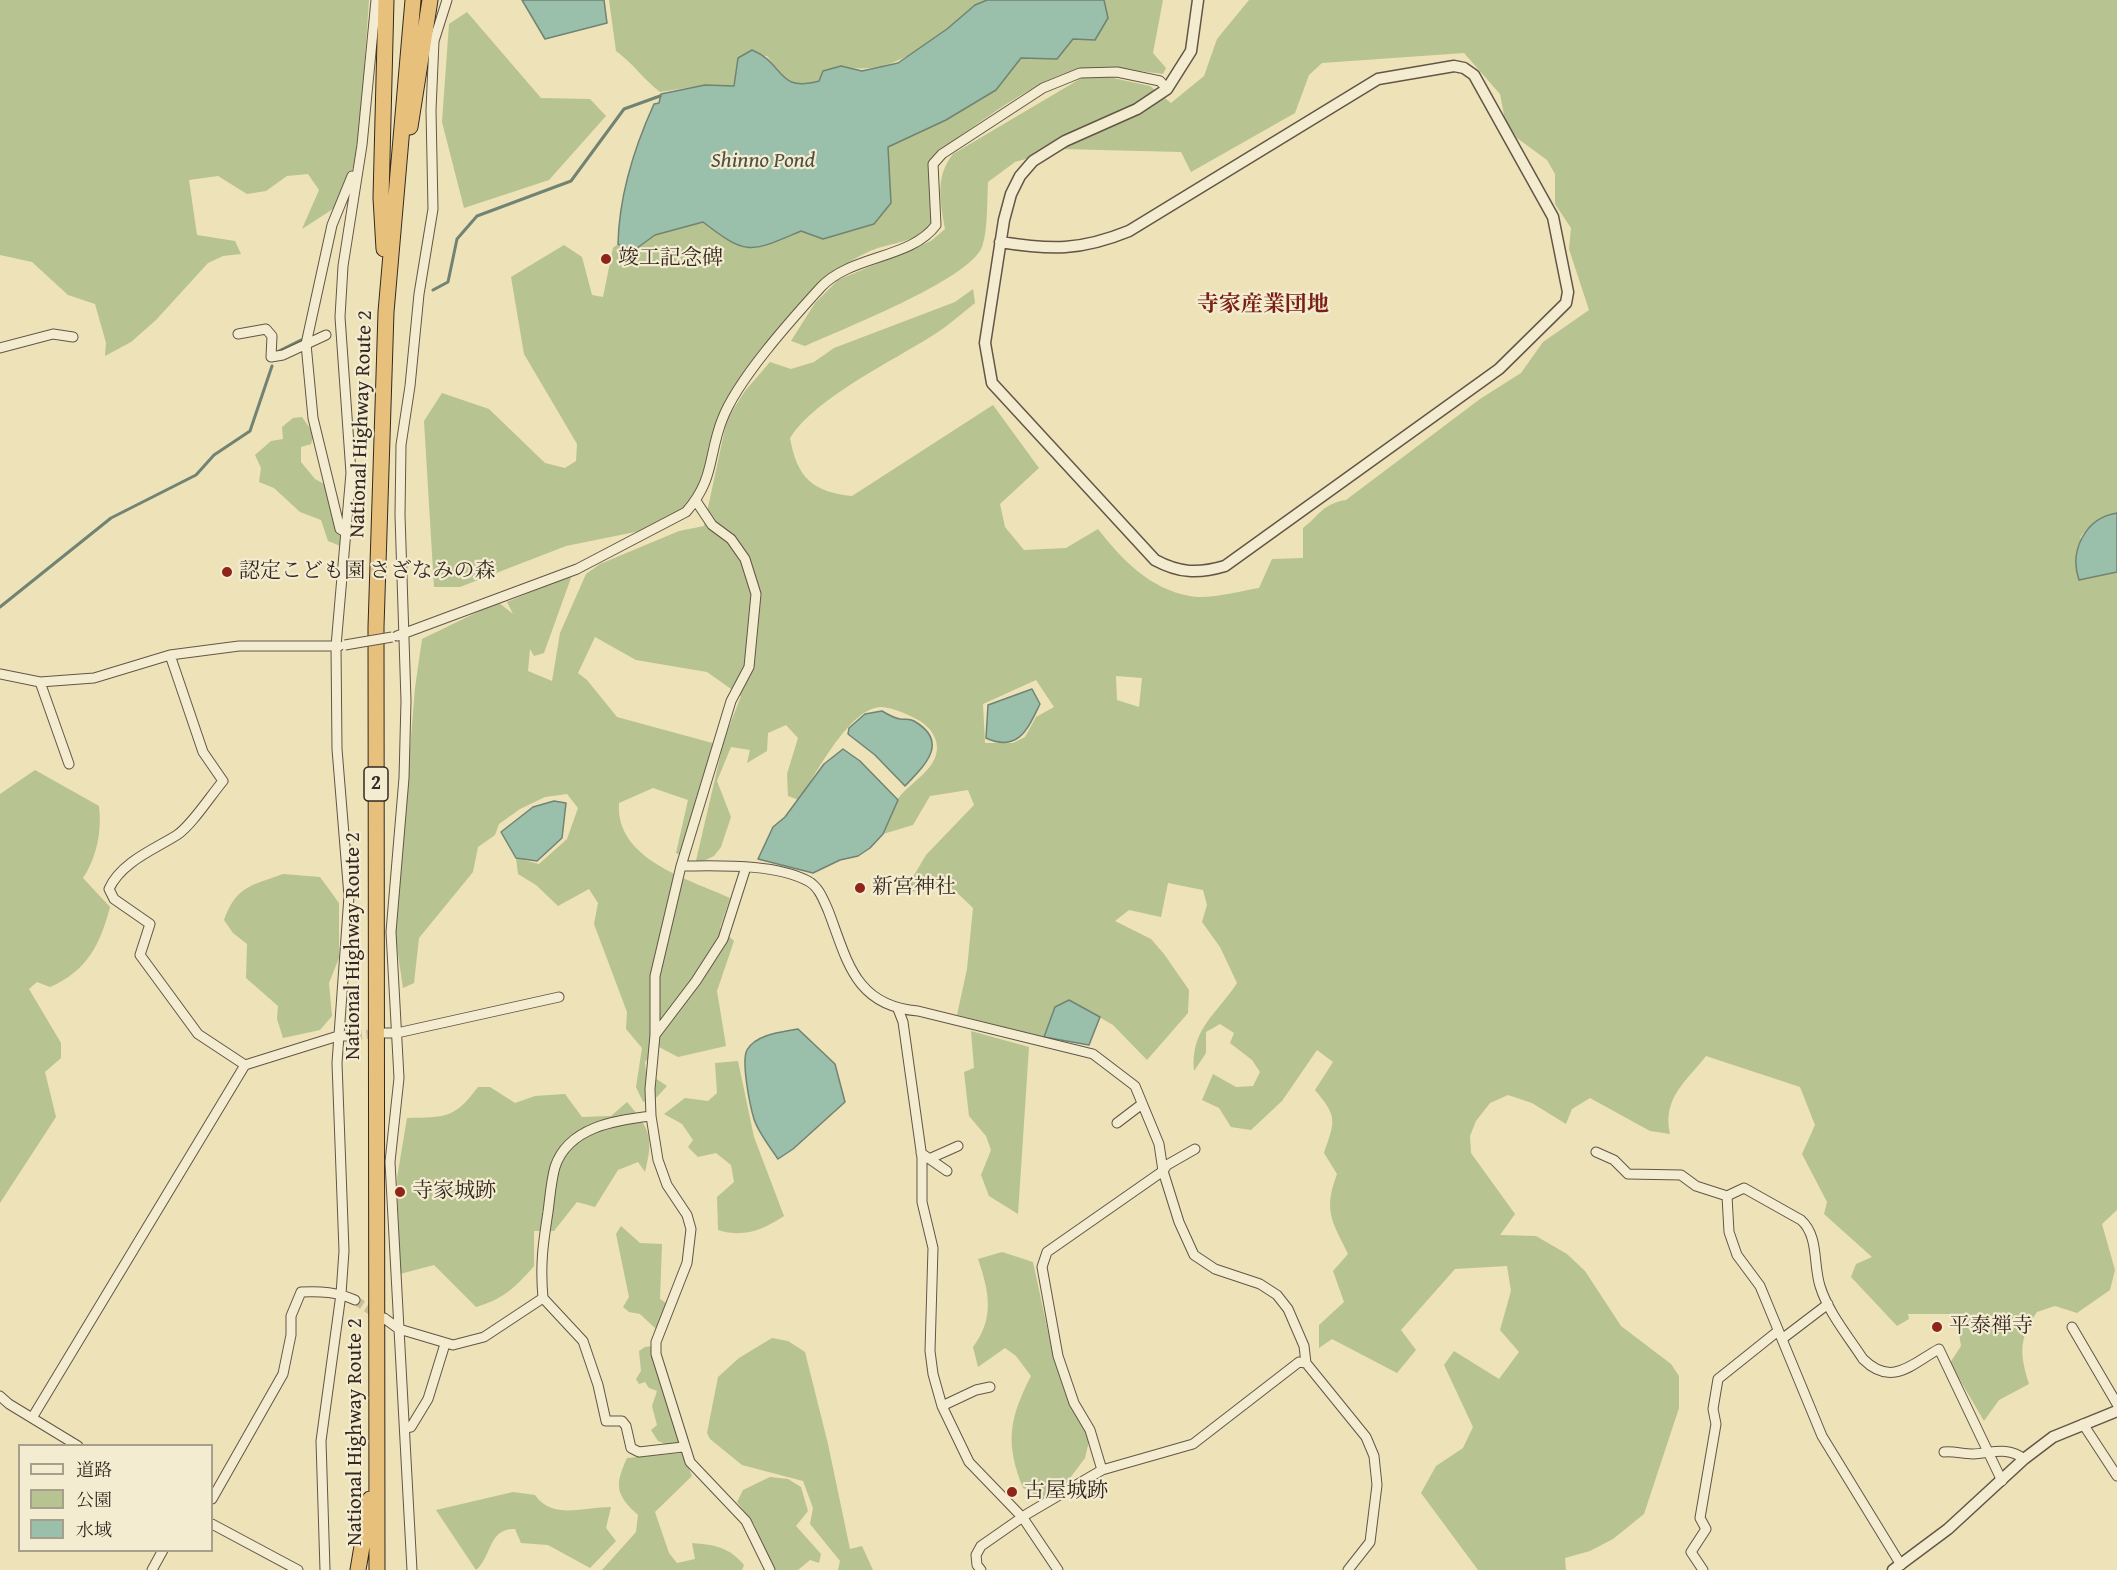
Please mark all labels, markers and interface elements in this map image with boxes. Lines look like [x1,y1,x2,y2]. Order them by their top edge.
water label: Shinno Pond [711,148,815,174]
place label: 竣工記念碑 [618,246,723,272]
marker: 竣工記念碑 [599,252,613,266]
district label: 寺家産業団地 [1197,292,1329,318]
street label: National Highway Route 2 [345,310,379,538]
place label: 認定こども園 さざなみの森 [239,559,496,585]
marker: 認定こども園 さざなみの森 [220,565,234,579]
road number: 2 [364,767,388,801]
street label: National Highway Route 2 [341,832,367,1060]
place label: 新宮神社 [872,875,956,901]
marker: 新宮神社 [853,881,867,895]
place label: 寺家城跡 [412,1179,496,1205]
marker: 寺家城跡 [393,1185,407,1199]
place label: 平泰禅寺 [1949,1314,2033,1340]
street label: National Highway Route 2 [343,1318,369,1546]
marker: 平泰禅寺 [1930,1320,1944,1334]
legend [18,1444,213,1552]
text: 道路 [76,1456,112,1483]
place label: 古屋城跡 [1024,1479,1108,1505]
marker: 古屋城跡 [1005,1485,1019,1499]
text: 公園 [76,1486,112,1513]
text: 水域 [76,1516,112,1543]

